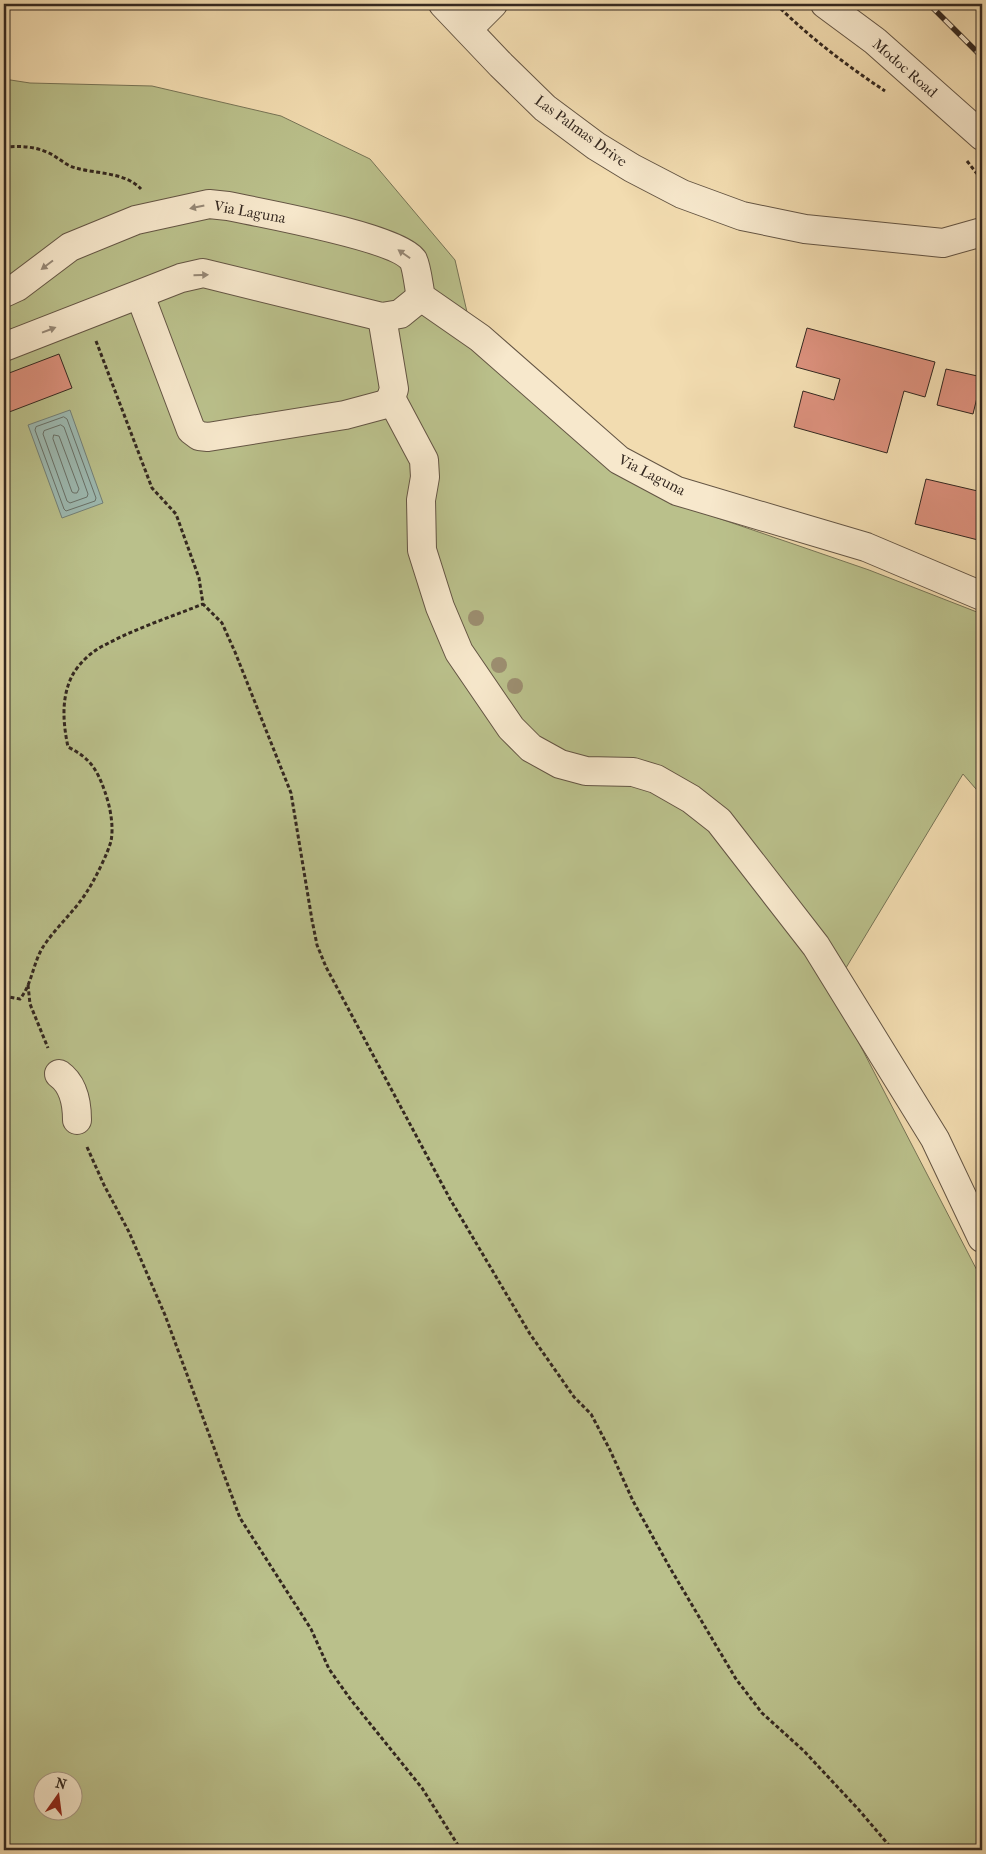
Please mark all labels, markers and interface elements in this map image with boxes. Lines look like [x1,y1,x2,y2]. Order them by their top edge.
street label: Modoc Road [869,35,942,102]
street label: Las Palmas Drive [531,92,631,171]
street label: Via Laguna [212,197,288,227]
one-way arrow [189,203,204,211]
one-way arrow [397,249,411,259]
one-way arrow [41,259,54,270]
one-way arrow [194,270,210,278]
one-way arrow [42,326,57,334]
street label: Via Laguna [615,450,689,500]
north arrow [32,1772,82,1822]
text: N [54,1774,69,1793]

